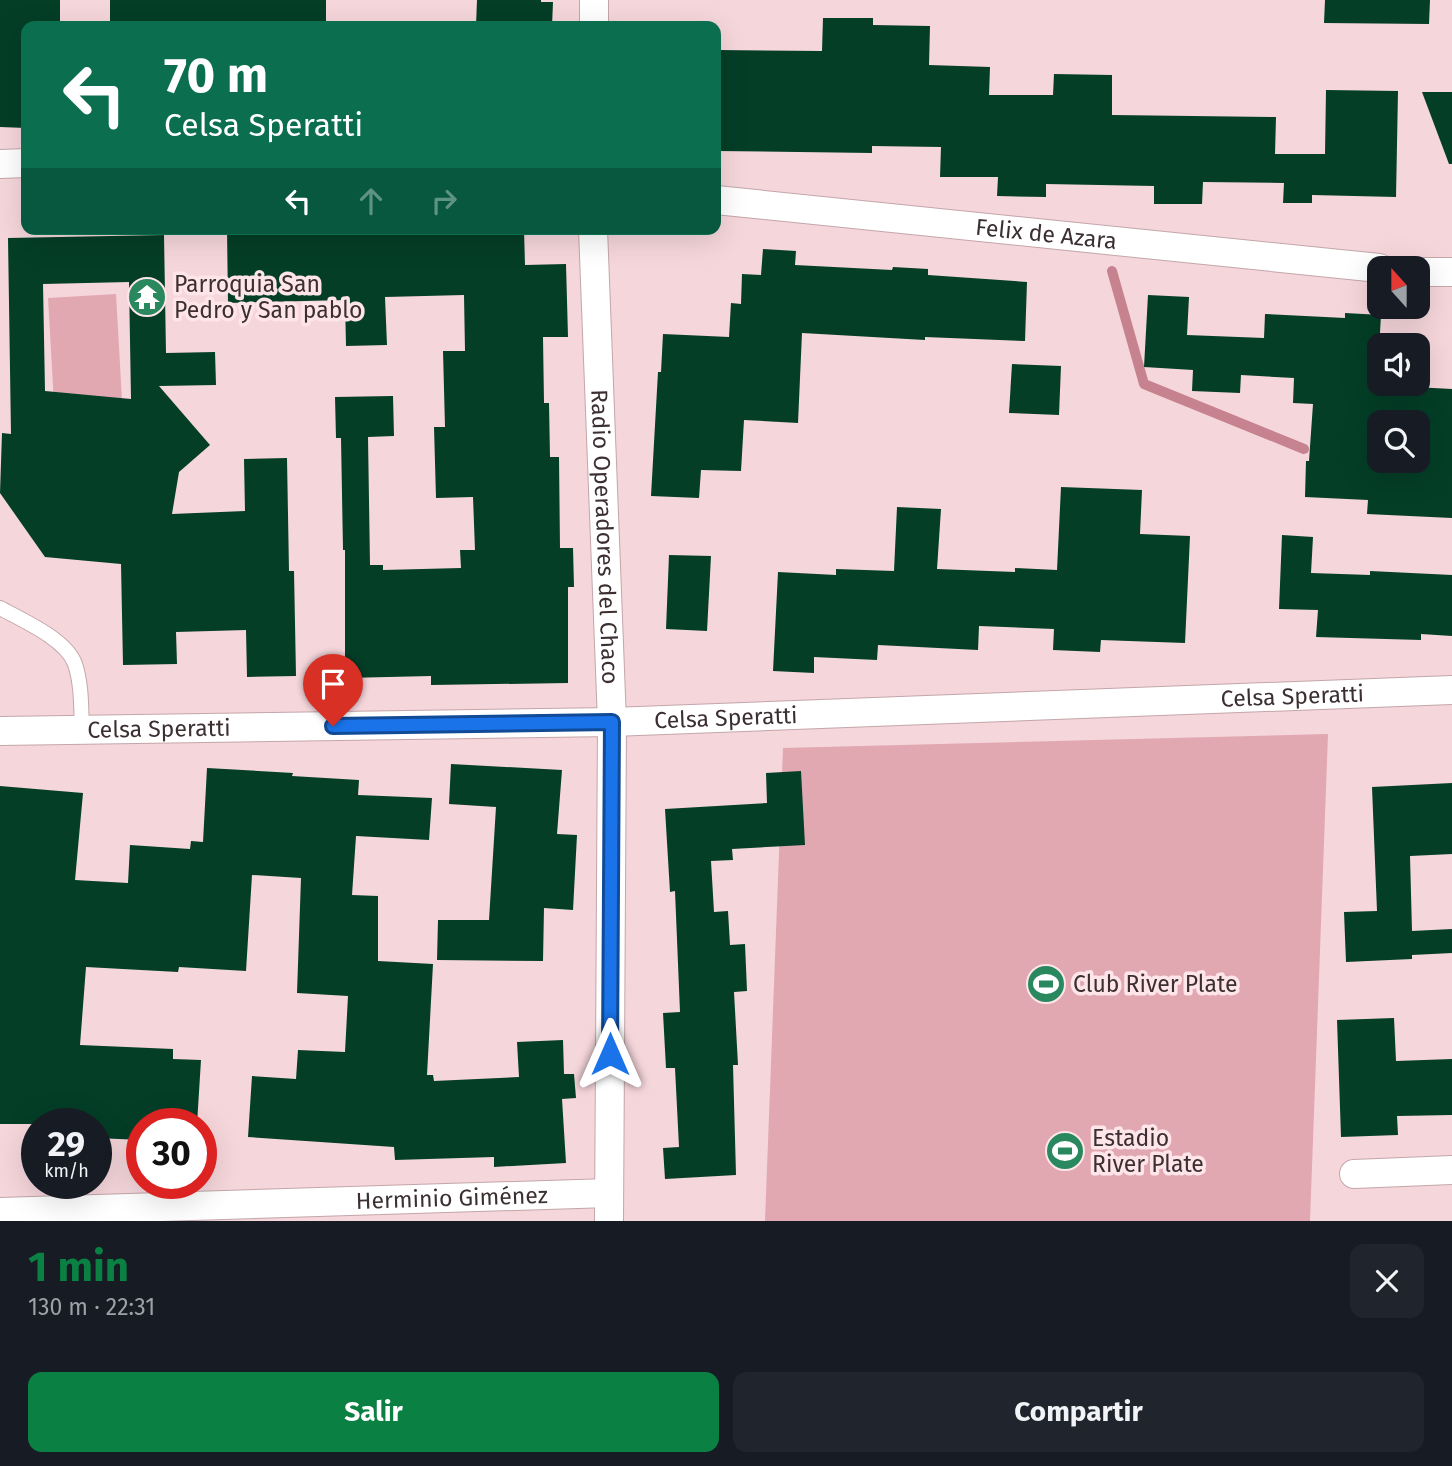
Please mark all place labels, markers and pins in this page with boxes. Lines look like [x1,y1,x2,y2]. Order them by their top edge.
place label: Parroquia San Pedro y San pablo [174,270,362,324]
temple icon: Parroquia San Pedro y San pablo [126,276,168,318]
pin [303,654,363,726]
sports icon: Club River Plate [1025,963,1067,1005]
place label: Club River Plate [1073,970,1237,998]
place label: Estadio River Plate [1092,1124,1204,1178]
sports icon: Estadio River Plate [1044,1130,1086,1172]

